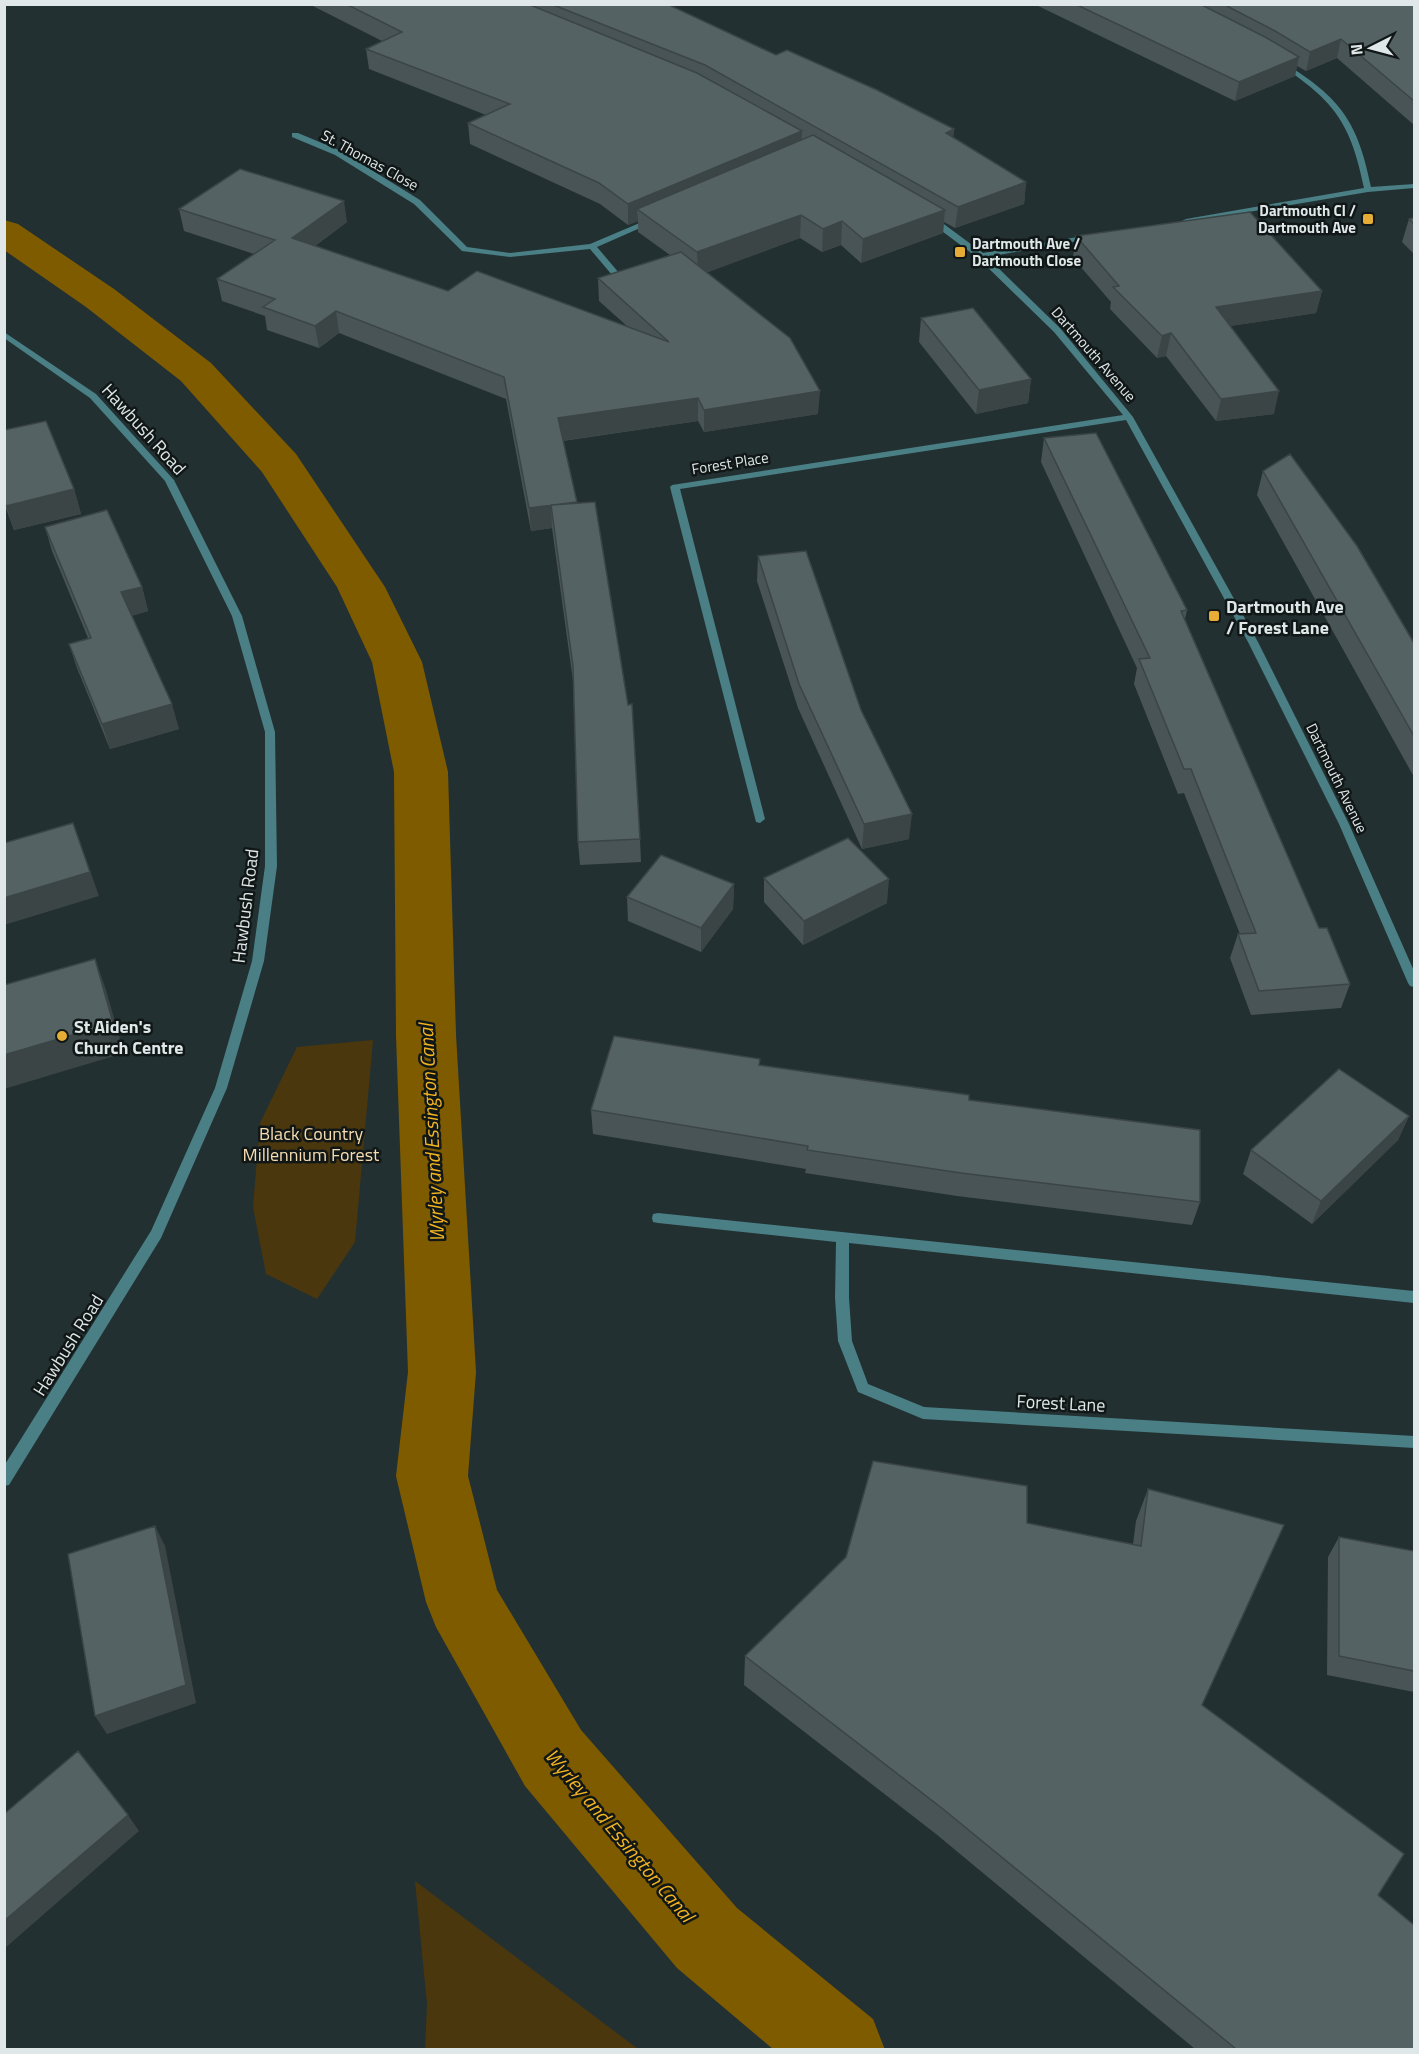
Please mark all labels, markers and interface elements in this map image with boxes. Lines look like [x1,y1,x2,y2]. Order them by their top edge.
north arrow [1341,18,1401,78]
text: N [1344,43,1369,56]
street label: St. Thomas Close [317,124,423,196]
place label: Dartmouth Cl / Dartmouth Ave [1258,199,1356,239]
marker: Dartmouth Cl / Dartmouth Ave [1361,212,1375,226]
place label: Dartmouth Ave / Dartmouth Close [972,232,1081,272]
marker: Dartmouth Ave / Dartmouth Close [953,245,967,259]
street label: Dartmouth Avenue [1046,301,1142,407]
street label: Hawbush Road [96,377,192,481]
street label: Forest Place [690,446,770,480]
place label: Dartmouth Ave / Forest Lane [1226,593,1344,641]
marker: Dartmouth Ave / Forest Lane [1207,609,1221,623]
street label: Dartmouth Avenue [1300,719,1374,837]
street label: Hawbush Road [225,847,265,965]
place label: St Aiden's Church Centre [74,1013,184,1061]
water label: Wyrley and Essington Canal [410,1020,452,1243]
marker: St Aiden's Church Centre [55,1029,69,1043]
park label: Black Country Millennium Forest [243,1120,380,1168]
street label: Hawbush Road [26,1289,110,1401]
street label: Forest Lane [1016,1387,1106,1419]
water label: Wyrley and Essington Canal [538,1741,704,1931]

